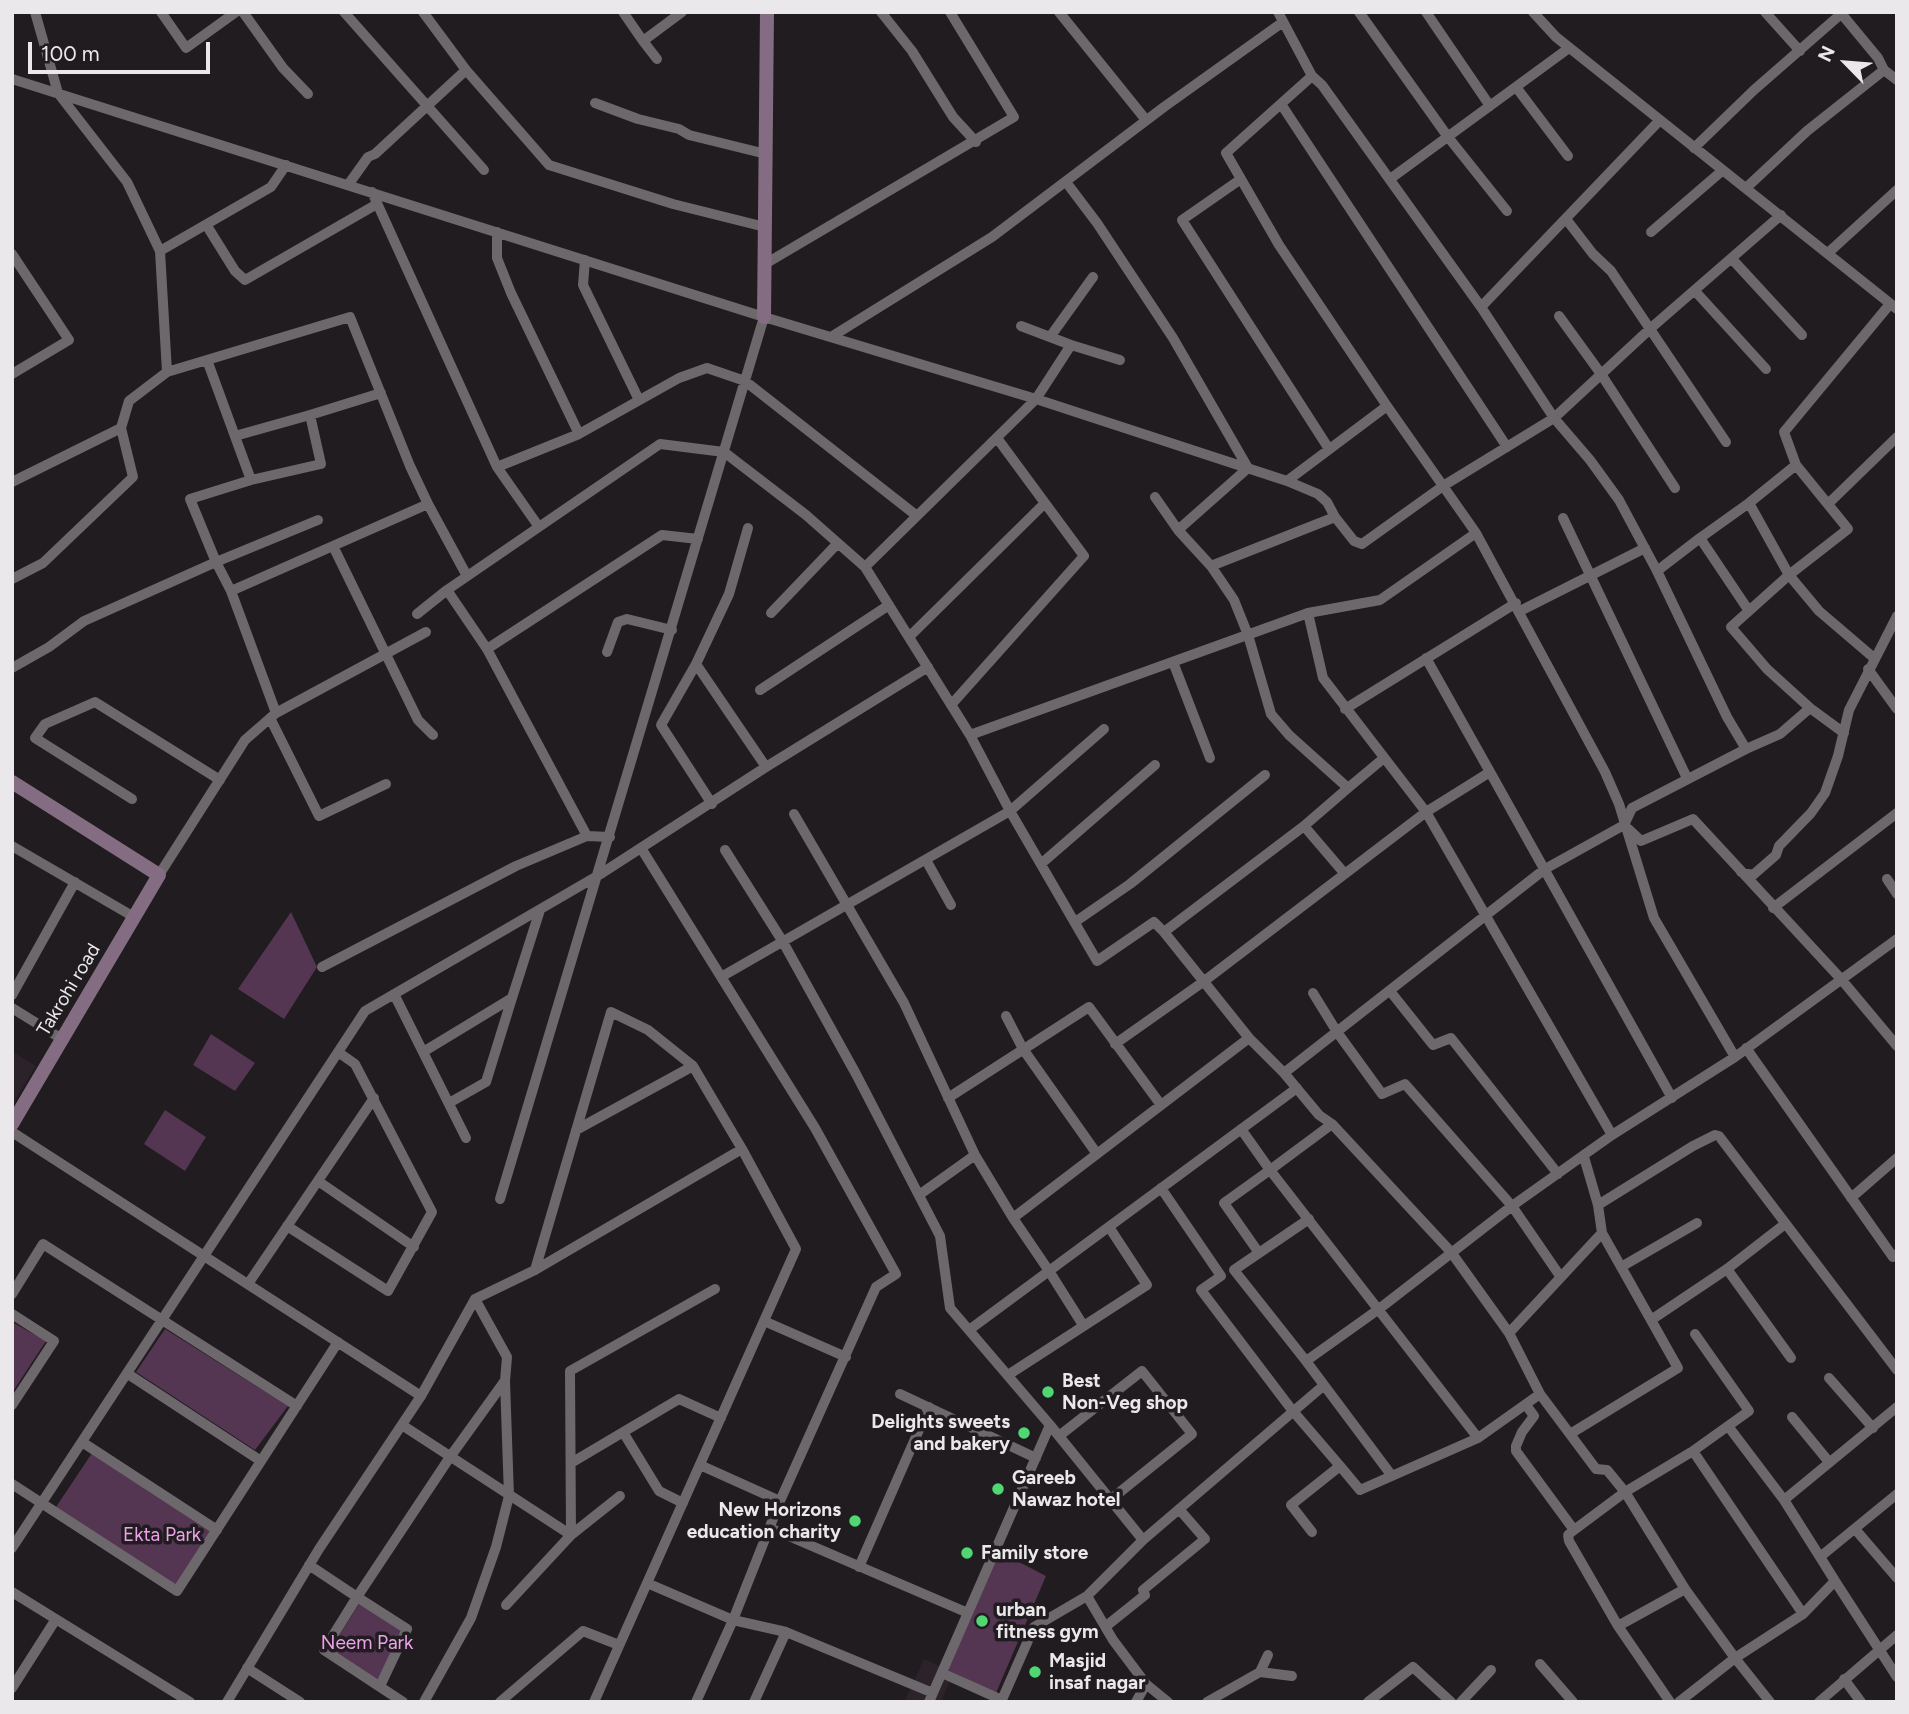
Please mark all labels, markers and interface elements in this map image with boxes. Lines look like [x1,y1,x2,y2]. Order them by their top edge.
scale bar [32,28,214,72]
north arrow [1811,28,1881,98]
text: 100 m [41,41,100,66]
text: N [1813,42,1840,65]
street label: Takrohi road [33,940,105,1040]
place label: Best Non-Veg shop [1062,1370,1188,1414]
marker: Best Non-Veg shop [1040,1384,1056,1400]
place label: Delights sweets and bakery [871,1411,1010,1455]
marker: Delights sweets and bakery [1016,1425,1032,1441]
place label: Gareeb Nawaz hotel [1012,1467,1120,1511]
marker: Gareeb Nawaz hotel [990,1481,1006,1497]
place label: New Horizons education charity [687,1499,841,1543]
marker: New Horizons education charity [847,1513,863,1529]
park label: Ekta Park [123,1524,201,1546]
place label: Family store [981,1542,1088,1564]
marker: Family store [959,1545,975,1561]
place label: urban fitness gym [996,1599,1099,1643]
marker: urban fitness gym [974,1613,990,1629]
park label: Neem Park [321,1632,413,1654]
place label: Masjid insaf nagar [1049,1650,1145,1694]
marker: Masjid insaf nagar [1027,1664,1043,1680]

